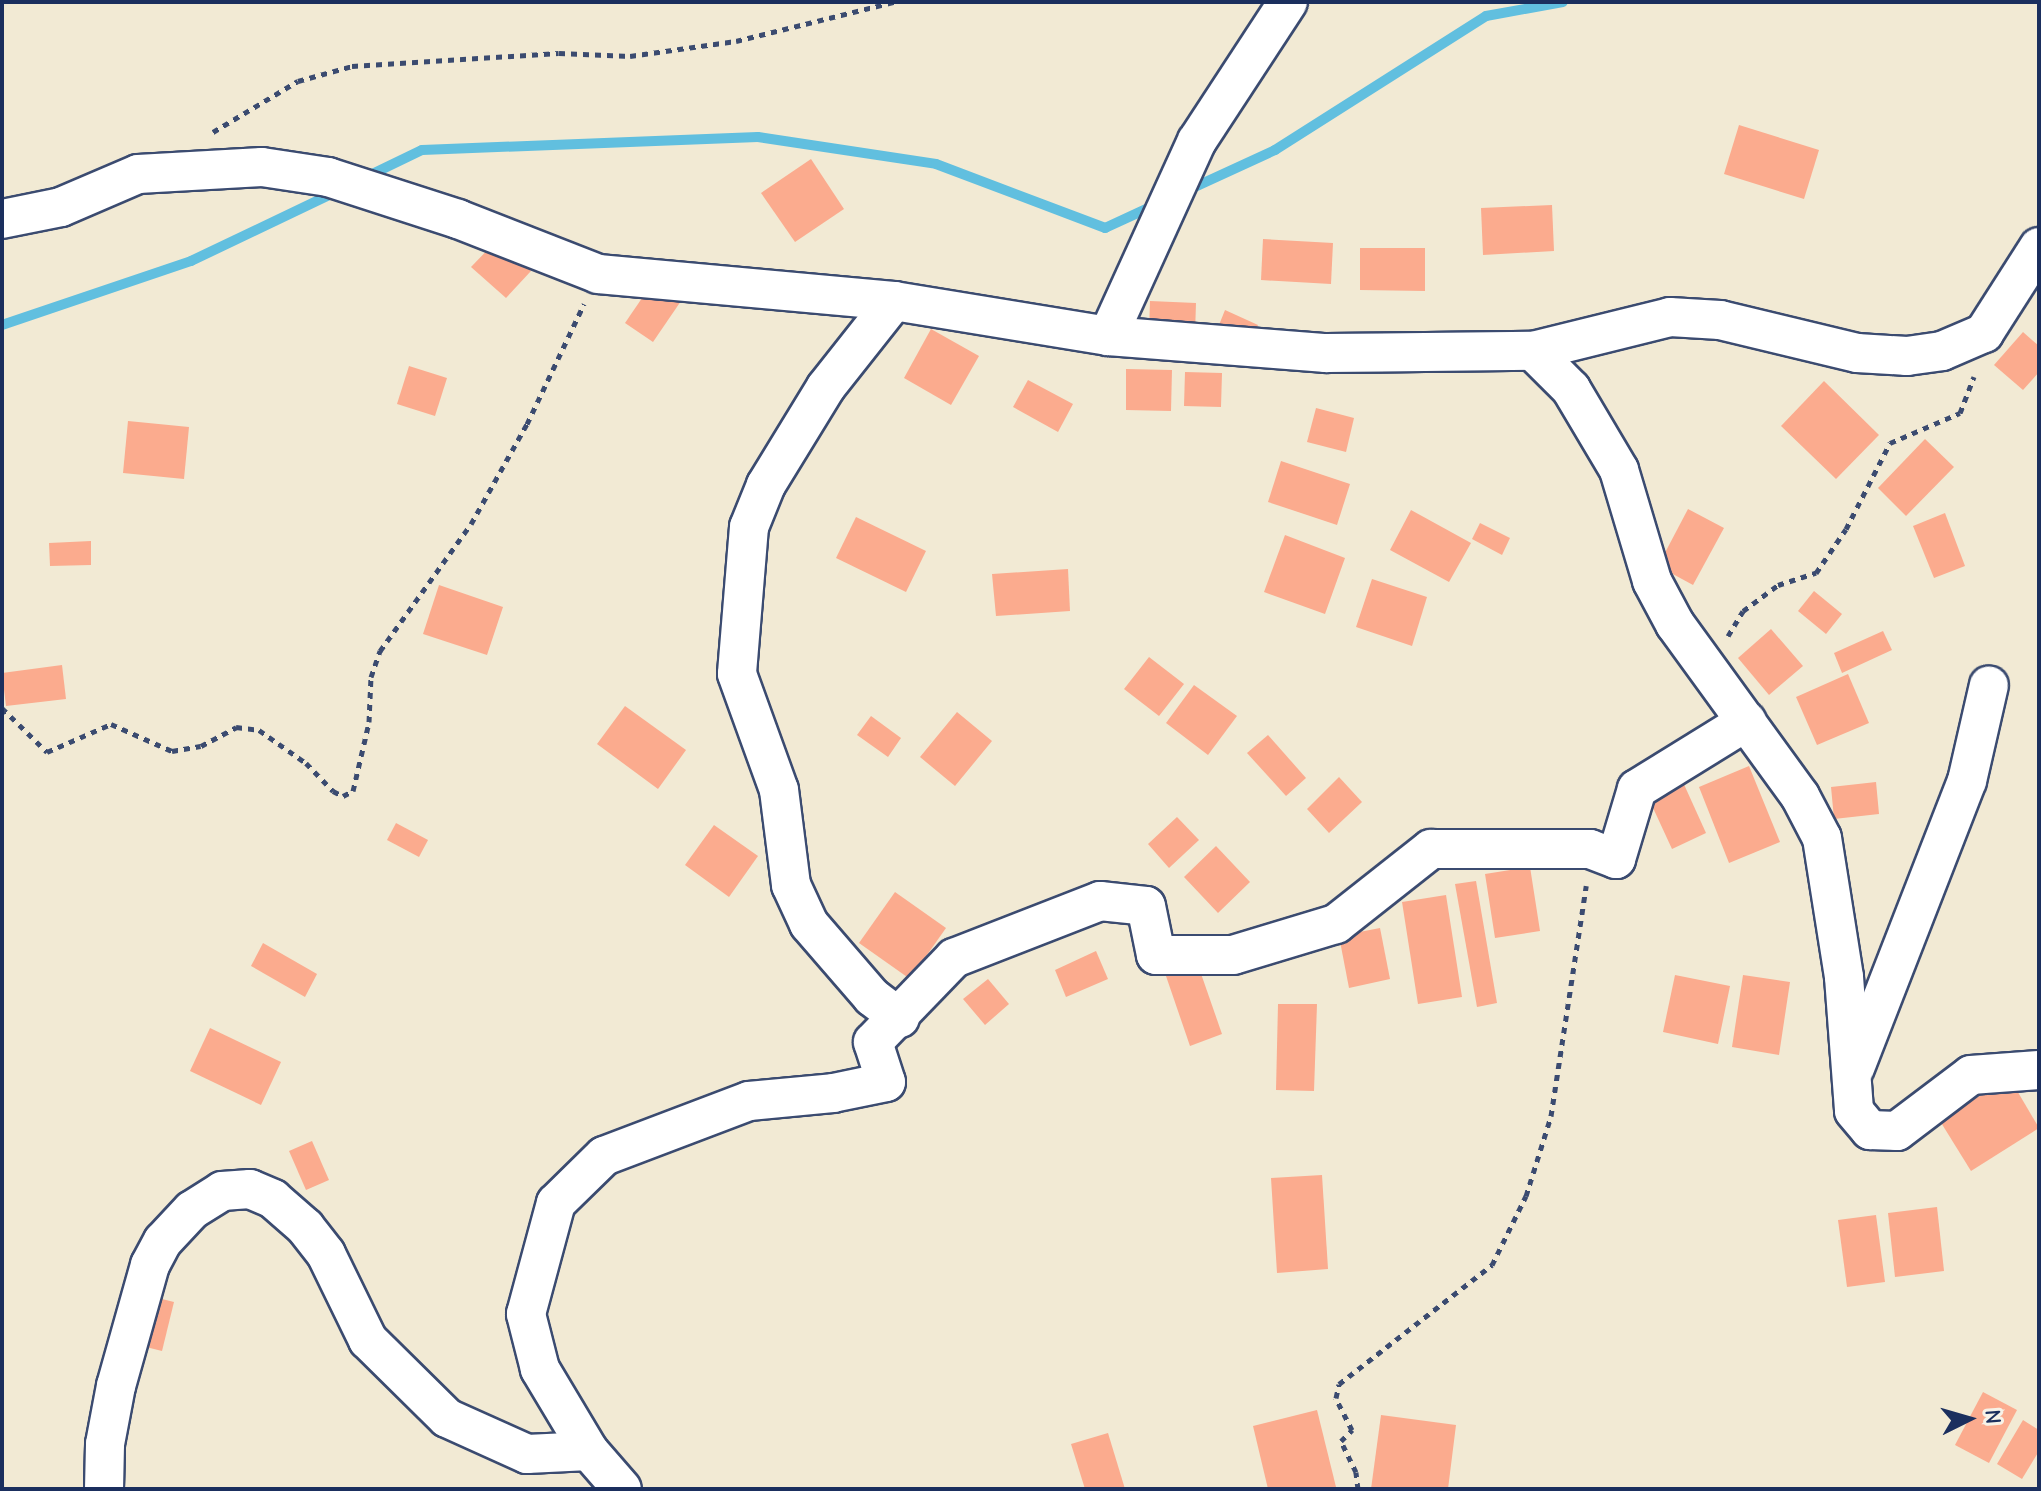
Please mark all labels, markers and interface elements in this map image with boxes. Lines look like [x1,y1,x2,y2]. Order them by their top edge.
north arrow [1929,1379,2009,1459]
text: N [1979,1409,2006,1425]

